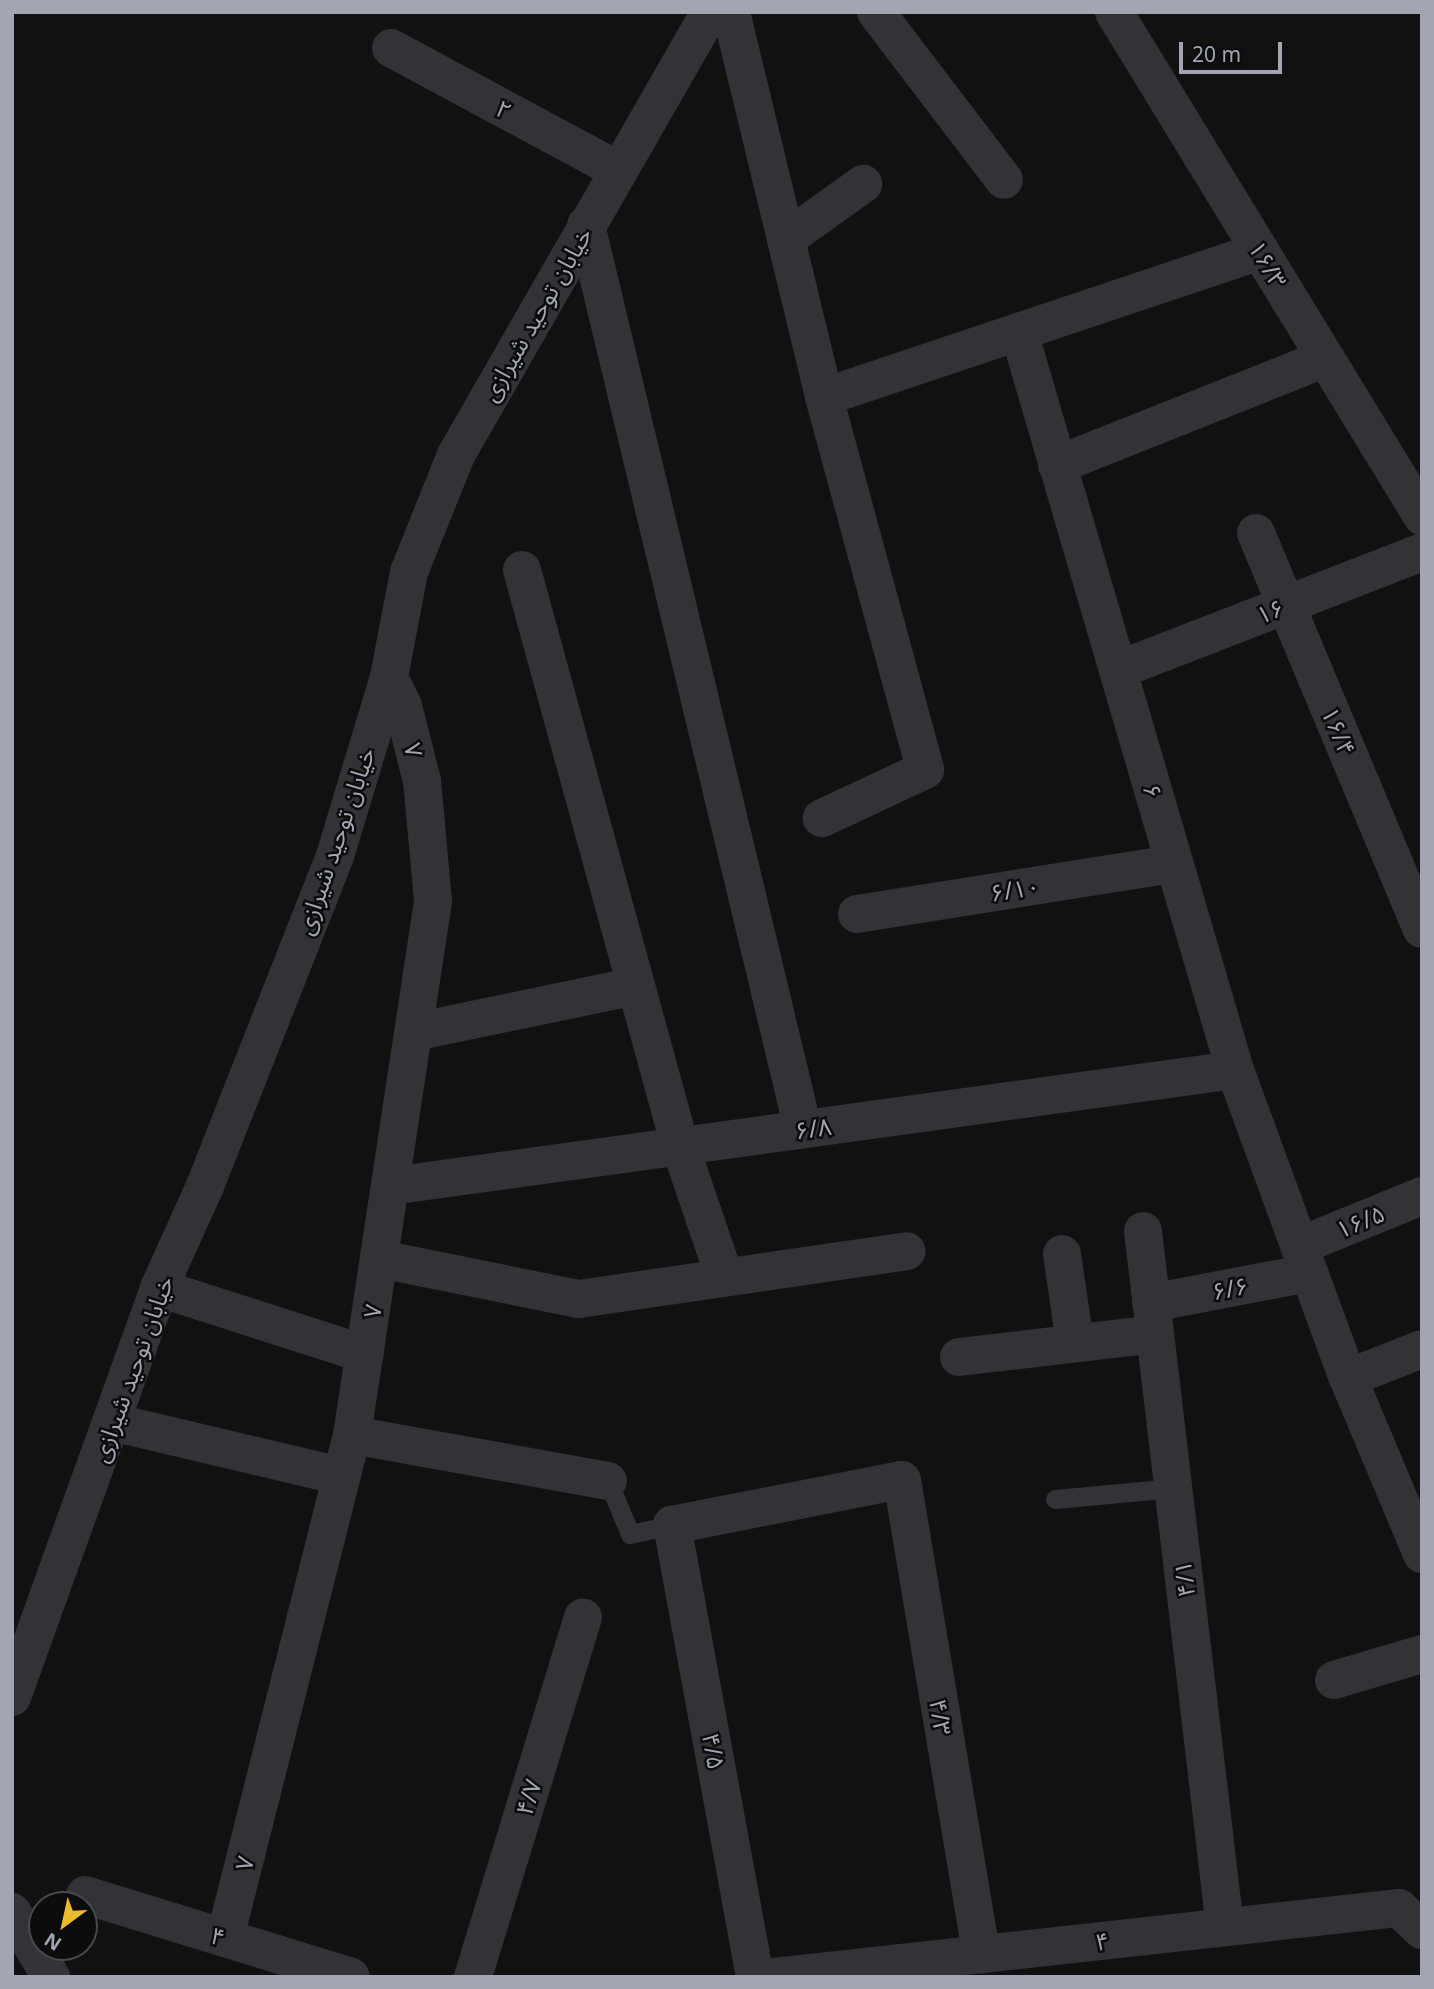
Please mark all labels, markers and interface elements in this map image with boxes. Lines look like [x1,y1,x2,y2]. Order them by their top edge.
scale bar [1182,28,1285,72]
text: 20 m [1192,40,1241,68]
street label: ۲ [491,93,517,125]
street label: خیابان توحید شیرازی [474,222,598,406]
street label: ۱۶/۳ [1243,235,1293,293]
street label: ۱۶ [1252,593,1288,629]
street label: ۱۶/۴ [1316,702,1362,760]
street label: ۷ [398,740,430,760]
street label: خیابان توحید شیرازی [289,744,381,938]
street label: ۶ [1137,780,1169,802]
street label: ۶/۱۰ [988,871,1042,907]
street label: ۶/۸ [793,1111,833,1145]
street label: ۱۶/۵ [1331,1198,1389,1244]
street label: ۶/۶ [1209,1270,1251,1306]
street label: خیابان توحید شیرازی [85,1272,179,1466]
street label: ۷ [357,1302,387,1320]
street label: ۴/۱ [1167,1559,1201,1599]
street label: ۴/۳ [924,1697,958,1737]
street label: ۴/۵ [697,1731,731,1771]
street label: ۴/۷ [509,1775,547,1819]
street label: ۷ [228,1853,260,1873]
north arrow [28,1891,98,1961]
street label: ۴ [207,1920,229,1952]
street label: ۴ [1094,1926,1110,1956]
text: N [39,1927,66,1957]

